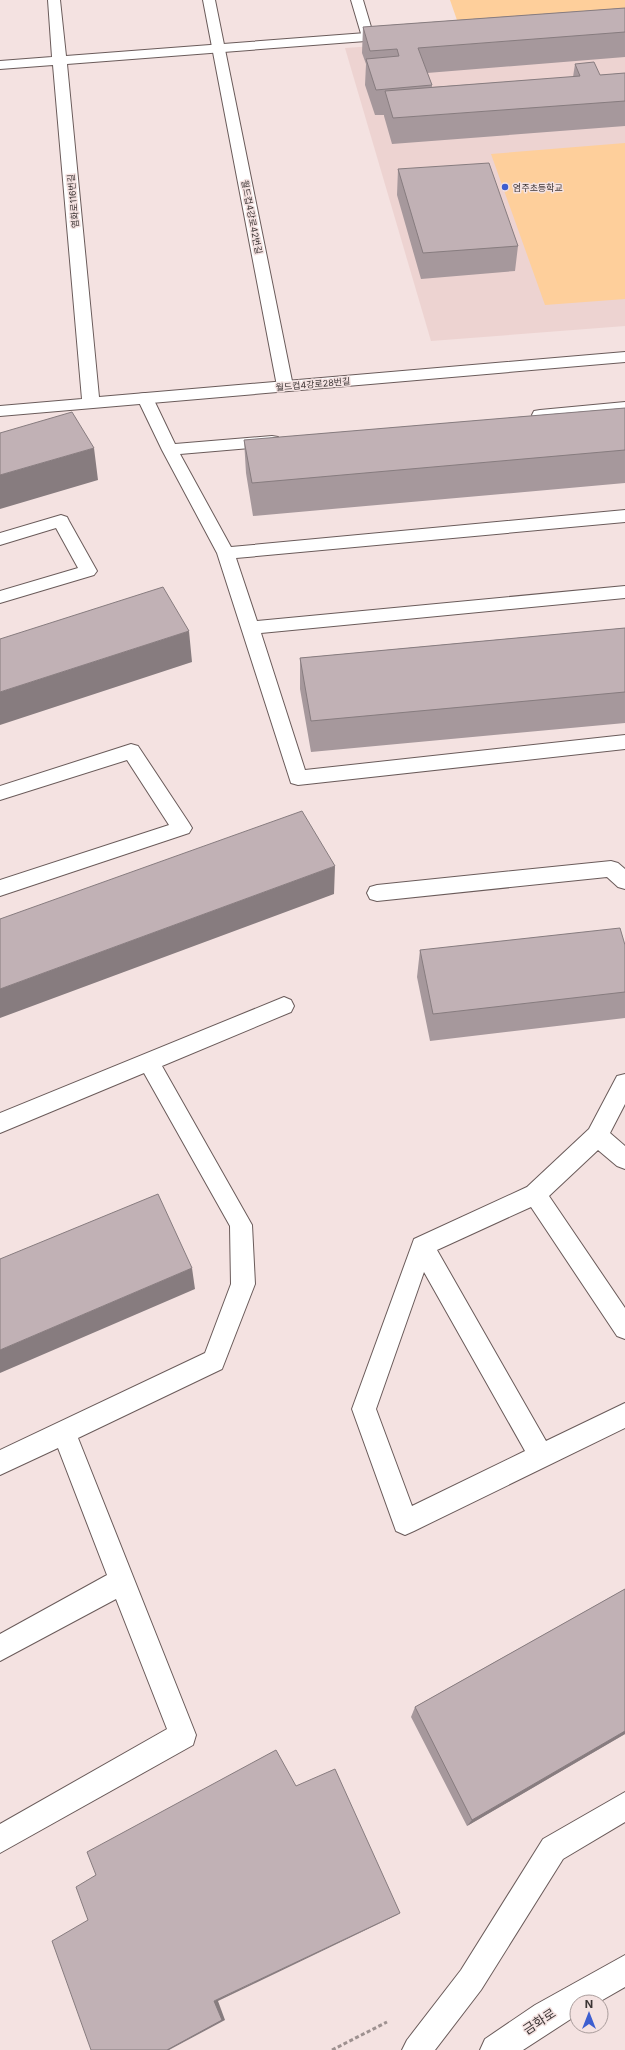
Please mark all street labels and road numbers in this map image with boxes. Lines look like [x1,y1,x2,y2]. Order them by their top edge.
street label: 염화로116번길 [65,173,81,229]
street label: 월드컵4강로42번길 [239,179,265,255]
street label: 월드컵4강로28번길 [275,375,351,393]
street label: 금화로 [520,2005,558,2037]

